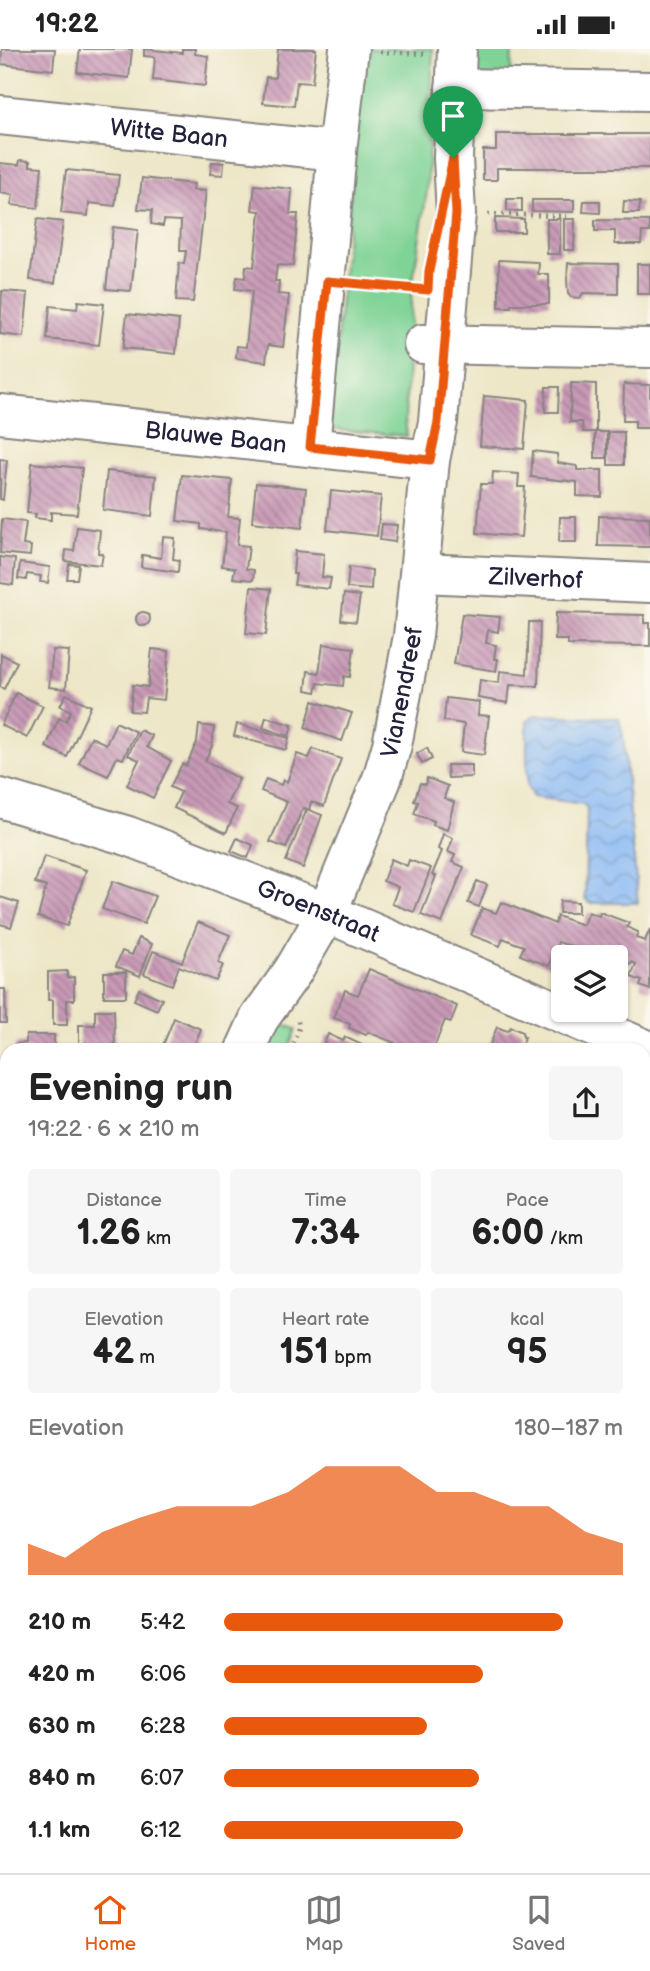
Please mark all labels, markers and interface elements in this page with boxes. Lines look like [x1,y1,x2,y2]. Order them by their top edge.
text: 19:22 [35,9,99,40]
pin [423,86,483,158]
icon: arrive [434,97,472,135]
street label: Witte Baan [109,112,229,154]
street label: Blauwe Baan [143,415,288,459]
street label: Zilverhof [487,561,584,595]
street label: Vianendreef [374,625,428,762]
street label: Groenstraat [253,873,385,949]
map controls [551,945,628,1022]
button: layers [551,945,628,1022]
text: Evening run [28,1066,233,1111]
button: share [549,1066,623,1140]
text: 19:22 · 6 × 210 m [28,1115,200,1143]
text: Distance [86,1189,162,1212]
text: Time [304,1189,347,1212]
text: Pace [506,1189,549,1212]
text: 1.26 [76,1212,141,1255]
text: 7:34 [291,1212,360,1255]
text: 6:00 [471,1212,544,1255]
text: km [141,1227,171,1250]
text: /km [544,1227,583,1250]
text: Elevation [84,1308,163,1331]
text: Heart rate [282,1308,369,1331]
text: kcal [510,1308,544,1331]
text: 42 [93,1331,134,1374]
text: 151 [279,1331,329,1374]
text: 95 [507,1331,548,1374]
text: m [134,1346,155,1369]
text: bpm [329,1346,372,1369]
text: Elevation [28,1414,124,1442]
text: 180–187 m [515,1414,623,1442]
text: 210 m [28,1608,91,1636]
text: 5:42 [140,1608,185,1636]
text: 420 m [28,1660,95,1688]
text: 6:06 [140,1660,186,1688]
text: 630 m [28,1712,96,1740]
text: 6:28 [140,1712,186,1740]
text: 840 m [28,1764,96,1792]
text: 6:07 [140,1764,184,1792]
text: 1.1 km [28,1816,90,1844]
text: 6:12 [140,1816,181,1844]
tab: Home [84,1891,136,1956]
tab: Map [305,1891,343,1956]
tab: Saved [512,1891,566,1956]

